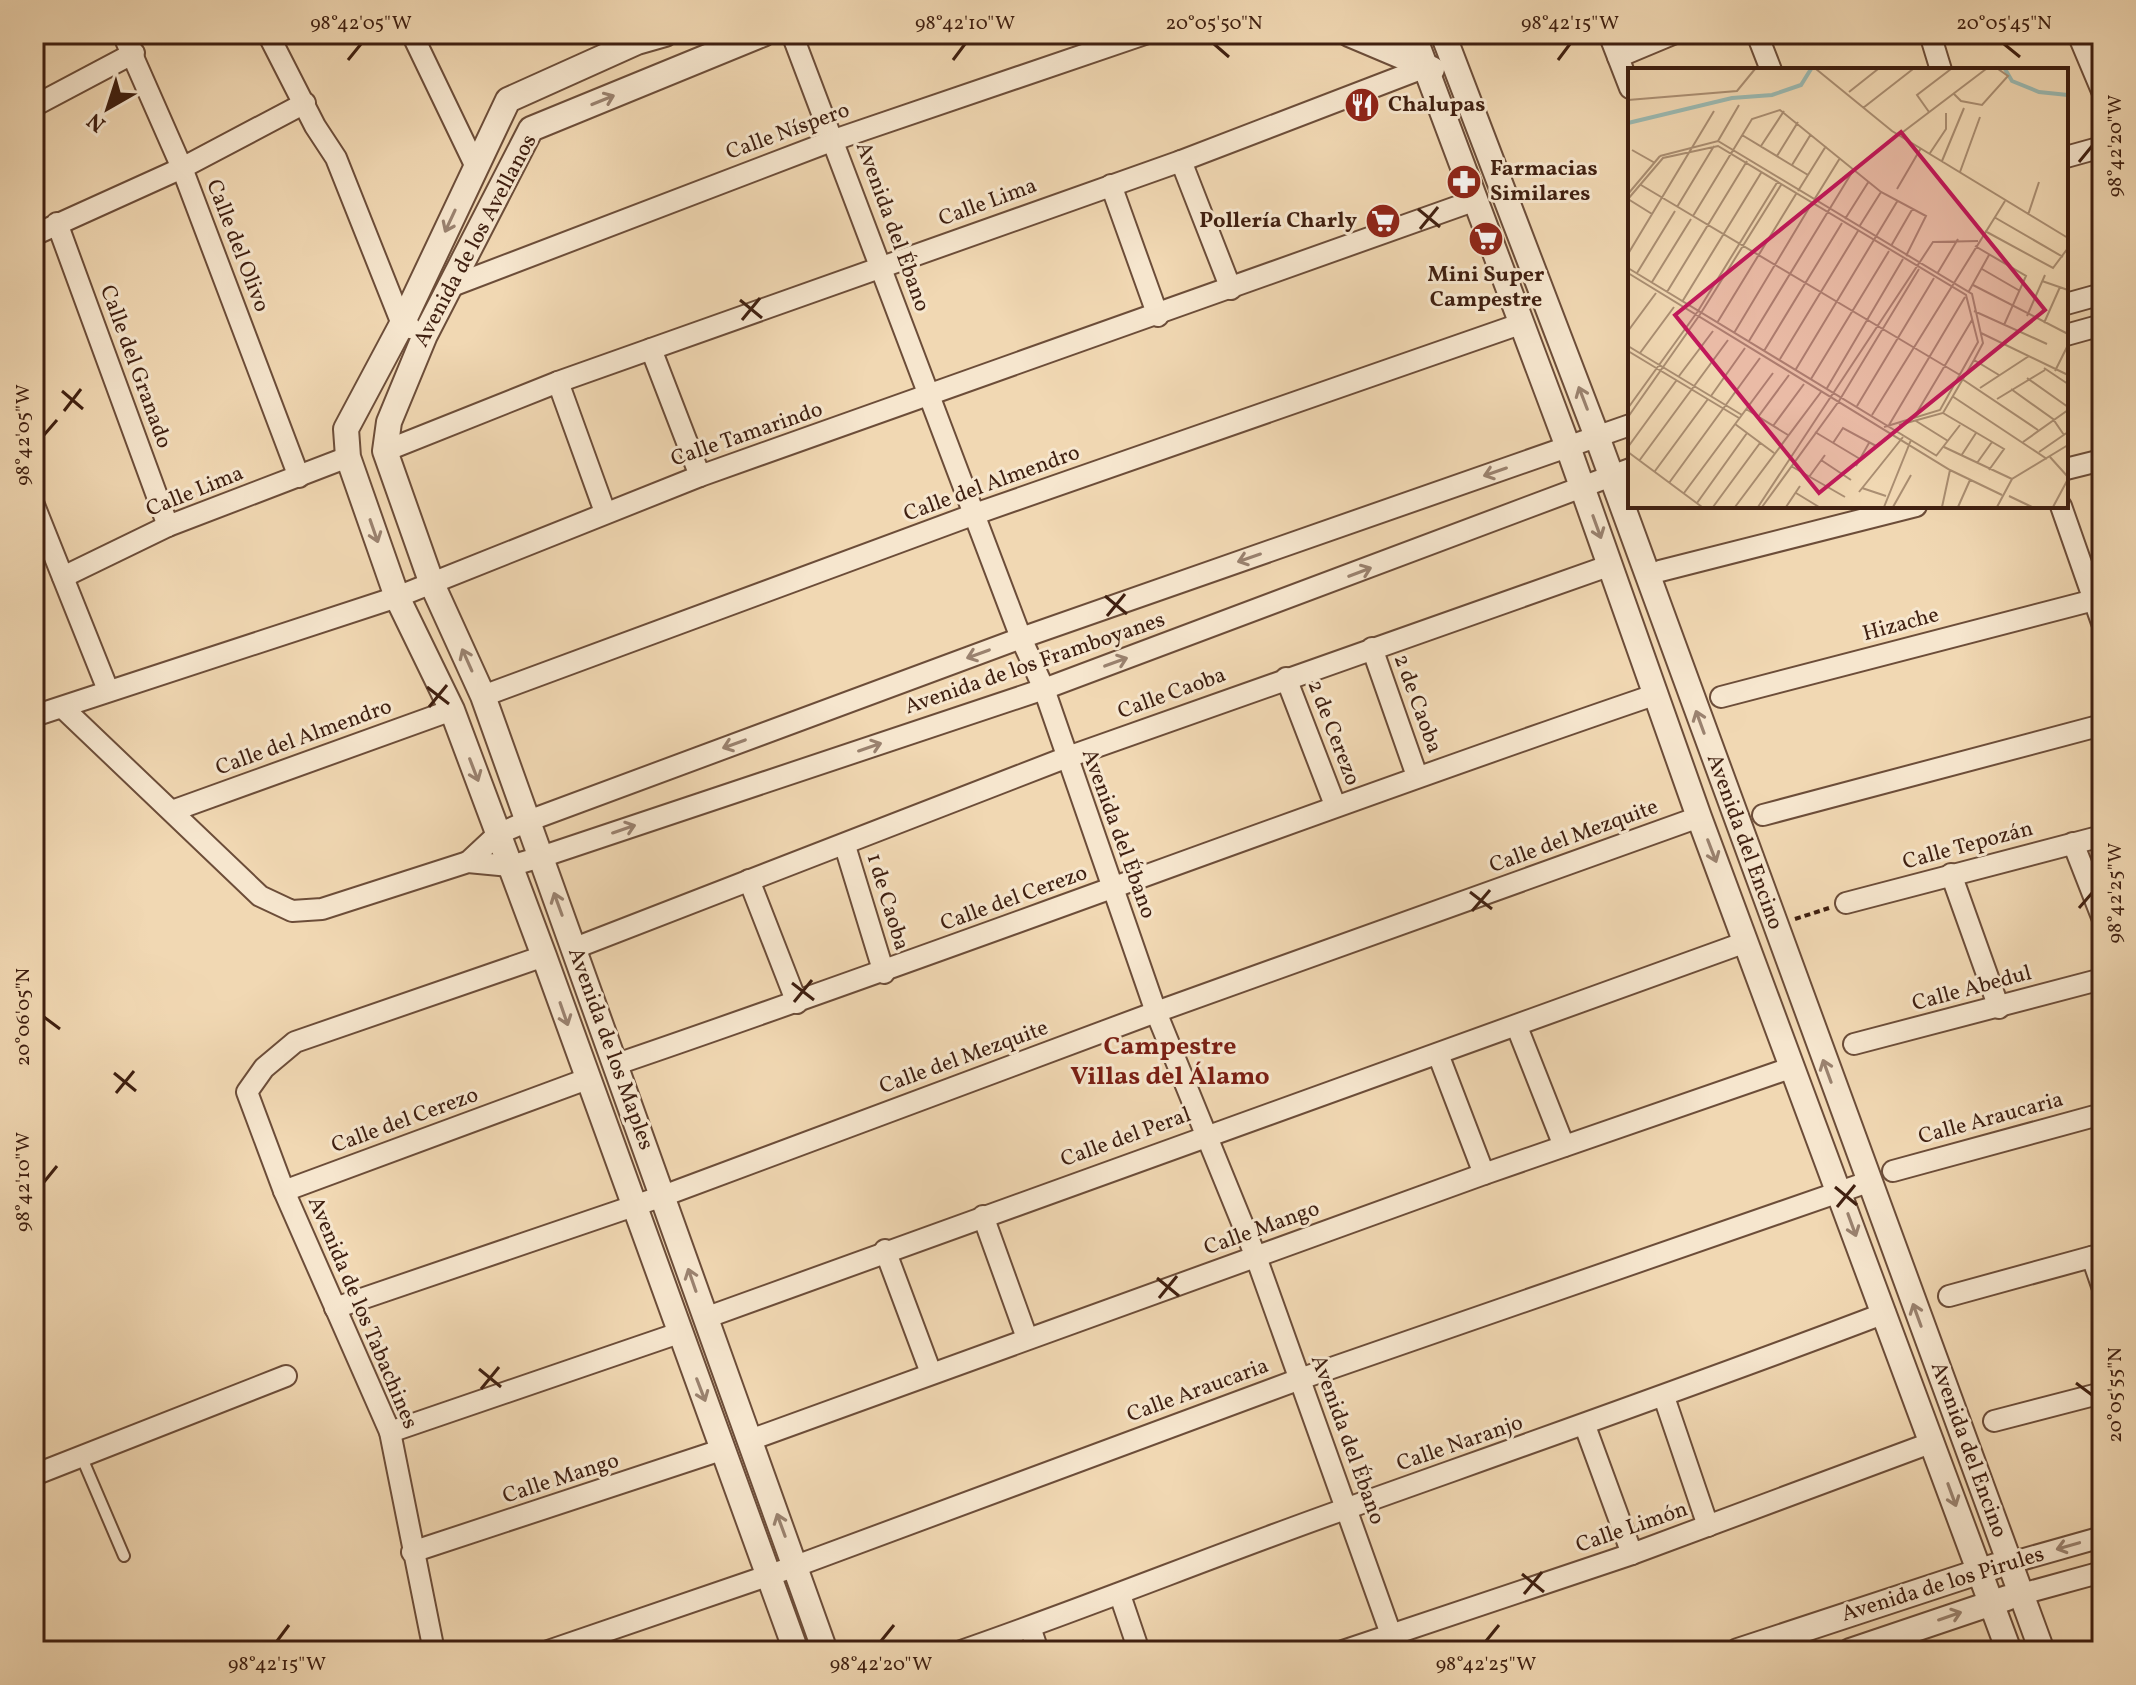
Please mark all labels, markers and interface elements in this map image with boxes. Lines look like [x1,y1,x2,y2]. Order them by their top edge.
text: 98°42'05"W [310,10,412,38]
text: 98°42'10"W [915,10,1015,38]
text: 20°05'50"N [1165,10,1263,38]
text: 98°42'15"W [1521,10,1619,38]
text: 20°05'45"N [1956,10,2052,38]
north arrow [68,68,148,148]
inset map [1628,68,2068,508]
restaurant icon: Chalupas [1343,86,1381,124]
place label: Chalupas [1388,90,1485,121]
one-way arrow [590,91,615,106]
street label: Calle Níspero [722,95,854,169]
text: 98°42'20"W [2102,95,2130,197]
text: N [81,105,113,139]
street label: Avenida de los Avellanos [407,129,545,353]
street label: Avenida del Ébano [847,138,937,316]
place label: Farmacias Similares [1490,154,1598,210]
pharmacy icon: Farmacias Similares [1445,163,1483,201]
street label: Calle Lima [934,171,1042,235]
street label: Calle del Olivo [198,175,276,317]
supermarket icon: Pollería Charly [1364,202,1402,240]
place label: Pollería Charly [1199,206,1358,237]
one-way arrow [442,209,457,233]
supermarket icon: Mini Super Campestre [1467,220,1505,258]
place label: Mini Super Campestre [1428,260,1545,316]
street label: Calle del Granado [91,281,179,453]
text: 98°42'05"W [10,384,38,486]
one-way arrow [1575,387,1589,411]
street label: Calle Tamarindo [667,395,827,475]
street label: Calle del Almendro [900,438,1084,530]
street label: Calle Lima [142,458,248,526]
one-way arrow [1482,466,1507,481]
one-way arrow [1591,514,1605,538]
one-way arrow [367,518,382,543]
one-way arrow [1237,552,1262,567]
one-way arrow [1347,564,1372,578]
street label: Hizache [1859,600,1943,650]
street label: Avenida de los Framboyanes [901,605,1169,723]
one-way arrow [458,648,473,673]
one-way arrow [966,648,990,662]
street label: 2 de Caoba [1385,650,1449,758]
one-way arrow [1103,654,1128,668]
street label: Calle Caoba [1114,660,1230,728]
street label: 2 de Cerezo [1299,676,1367,790]
street label: Calle del Almendro [212,692,396,784]
one-way arrow [1691,710,1706,735]
one-way arrow [722,738,747,753]
one-way arrow [858,738,883,753]
street label: Avenida del Ébano [1073,745,1163,923]
street label: Avenida del Encino [1698,750,1790,934]
one-way arrow [468,757,482,782]
street label: Calle del Mezquite [1485,792,1663,882]
street label: Calle Tepozán [1899,814,2037,878]
one-way arrow [611,821,636,836]
one-way arrow [1706,838,1720,863]
text: 98°42'25"W [2102,843,2130,943]
street label: 1 de Caoba [858,850,916,954]
street label: Calle del Cerezo [936,858,1092,940]
one-way arrow [550,892,564,916]
street label: Avenida de los Maples [559,944,661,1154]
street label: Calle Abedul [1909,958,2035,1020]
text: 20°06'05"N [10,968,38,1066]
one-way arrow [558,1001,573,1026]
street label: Calle del Mezquite [875,1013,1053,1103]
district label: Campestre Villas del Álamo [1070,1029,1270,1095]
one-way arrow [1819,1059,1834,1084]
street label: Calle del Cerezo [327,1080,483,1162]
street label: Calle Araucaria [1915,1085,2067,1153]
street label: Calle del Peral [1056,1100,1196,1176]
text: 98°42'10"W [10,1132,38,1232]
street label: Avenida de los Tabachines [299,1192,425,1434]
street label: Calle Mango [1200,1194,1324,1264]
one-way arrow [1846,1213,1860,1237]
one-way arrow [684,1269,698,1293]
one-way arrow [1909,1303,1923,1328]
text: 20°05'55"N [2102,1347,2130,1443]
street label: Calle Araucaria [1123,1351,1273,1431]
street label: Avenida del Ébano [1302,1351,1392,1529]
street label: Avenida del Encino [1922,1358,2014,1542]
one-way arrow [695,1377,709,1402]
street label: Calle Naranjo [1393,1408,1527,1480]
street label: Calle Mango [499,1446,623,1512]
one-way arrow [1946,1483,1961,1508]
street label: Calle Limón [1572,1494,1692,1562]
one-way arrow [773,1513,787,1537]
street label: Avenida de los Pirules [1838,1539,2048,1631]
one-way arrow [2055,1540,2081,1555]
one-way arrow [1938,1608,1963,1623]
text: 98°42'15"W [228,1651,326,1679]
text: 98°42'20"W [830,1651,932,1679]
text: 98°42'25"W [1436,1651,1536,1679]

